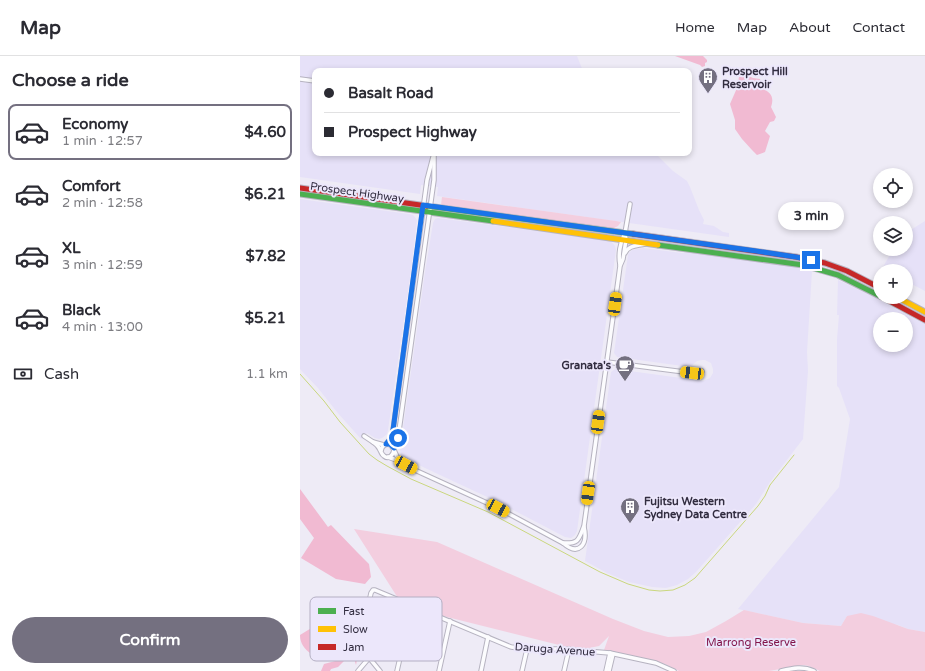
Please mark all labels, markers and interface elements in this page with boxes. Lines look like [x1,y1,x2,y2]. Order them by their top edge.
text: Map [20,17,61,39]
text: Home [675,19,715,36]
text: Map [737,19,767,36]
text: About [789,19,831,36]
text: Contact [853,19,905,36]
place label: Prospect Hill Reservoir [722,65,788,91]
building icon: Prospect Hill Reservoir [697,66,719,94]
text: Choose a ride [12,69,129,91]
text: Basalt Road [348,84,434,102]
icon: car [14,114,50,150]
text: Economy [62,115,128,133]
text: $4.60 [245,123,286,141]
text: Prospect Highway [348,123,477,141]
text: 1 min · 12:57 [62,133,143,149]
map controls [873,168,913,352]
button: locate [873,168,913,208]
icon: car [14,176,50,212]
text: Comfort [62,177,121,195]
street label: Prospect Highway [309,179,405,206]
text: $6.21 [245,185,286,203]
text: 2 min · 12:58 [62,195,143,211]
callout: 3 min [778,202,844,230]
text: 3 min [794,208,828,224]
button: layers [873,216,913,256]
icon: car [14,238,50,274]
text: XL [62,239,81,257]
text: $7.82 [245,247,286,265]
route end [802,251,820,269]
text: 3 min · 12:59 [62,257,143,273]
button: + [873,264,913,304]
car [607,291,623,317]
icon: car [14,300,50,336]
text: Black [62,301,101,319]
text: $5.21 [245,309,286,327]
button: − [873,312,913,352]
text: 4 min · 13:00 [62,319,143,335]
cafe icon: Granata's [614,354,636,382]
place label: Granata's [561,359,612,372]
icon: cash [12,363,34,385]
text: Cash [44,365,79,383]
text: 1.1 km [246,366,288,382]
car [679,366,705,380]
car [590,409,606,435]
route start [389,429,407,447]
car [393,454,419,476]
car [580,480,596,506]
place label: Fujitsu Western Sydney Data Centre [644,495,748,522]
building icon: Fujitsu Western Sydney Data Centre [619,496,641,524]
car [485,497,511,519]
legend [310,597,442,661]
text: Fast [343,605,364,618]
button: Confirm [12,617,288,663]
text: Slow [343,623,368,636]
park label: Marrong Reserve [706,636,796,649]
street label: Daruga Avenue [514,640,596,659]
text: Jam [343,641,364,654]

